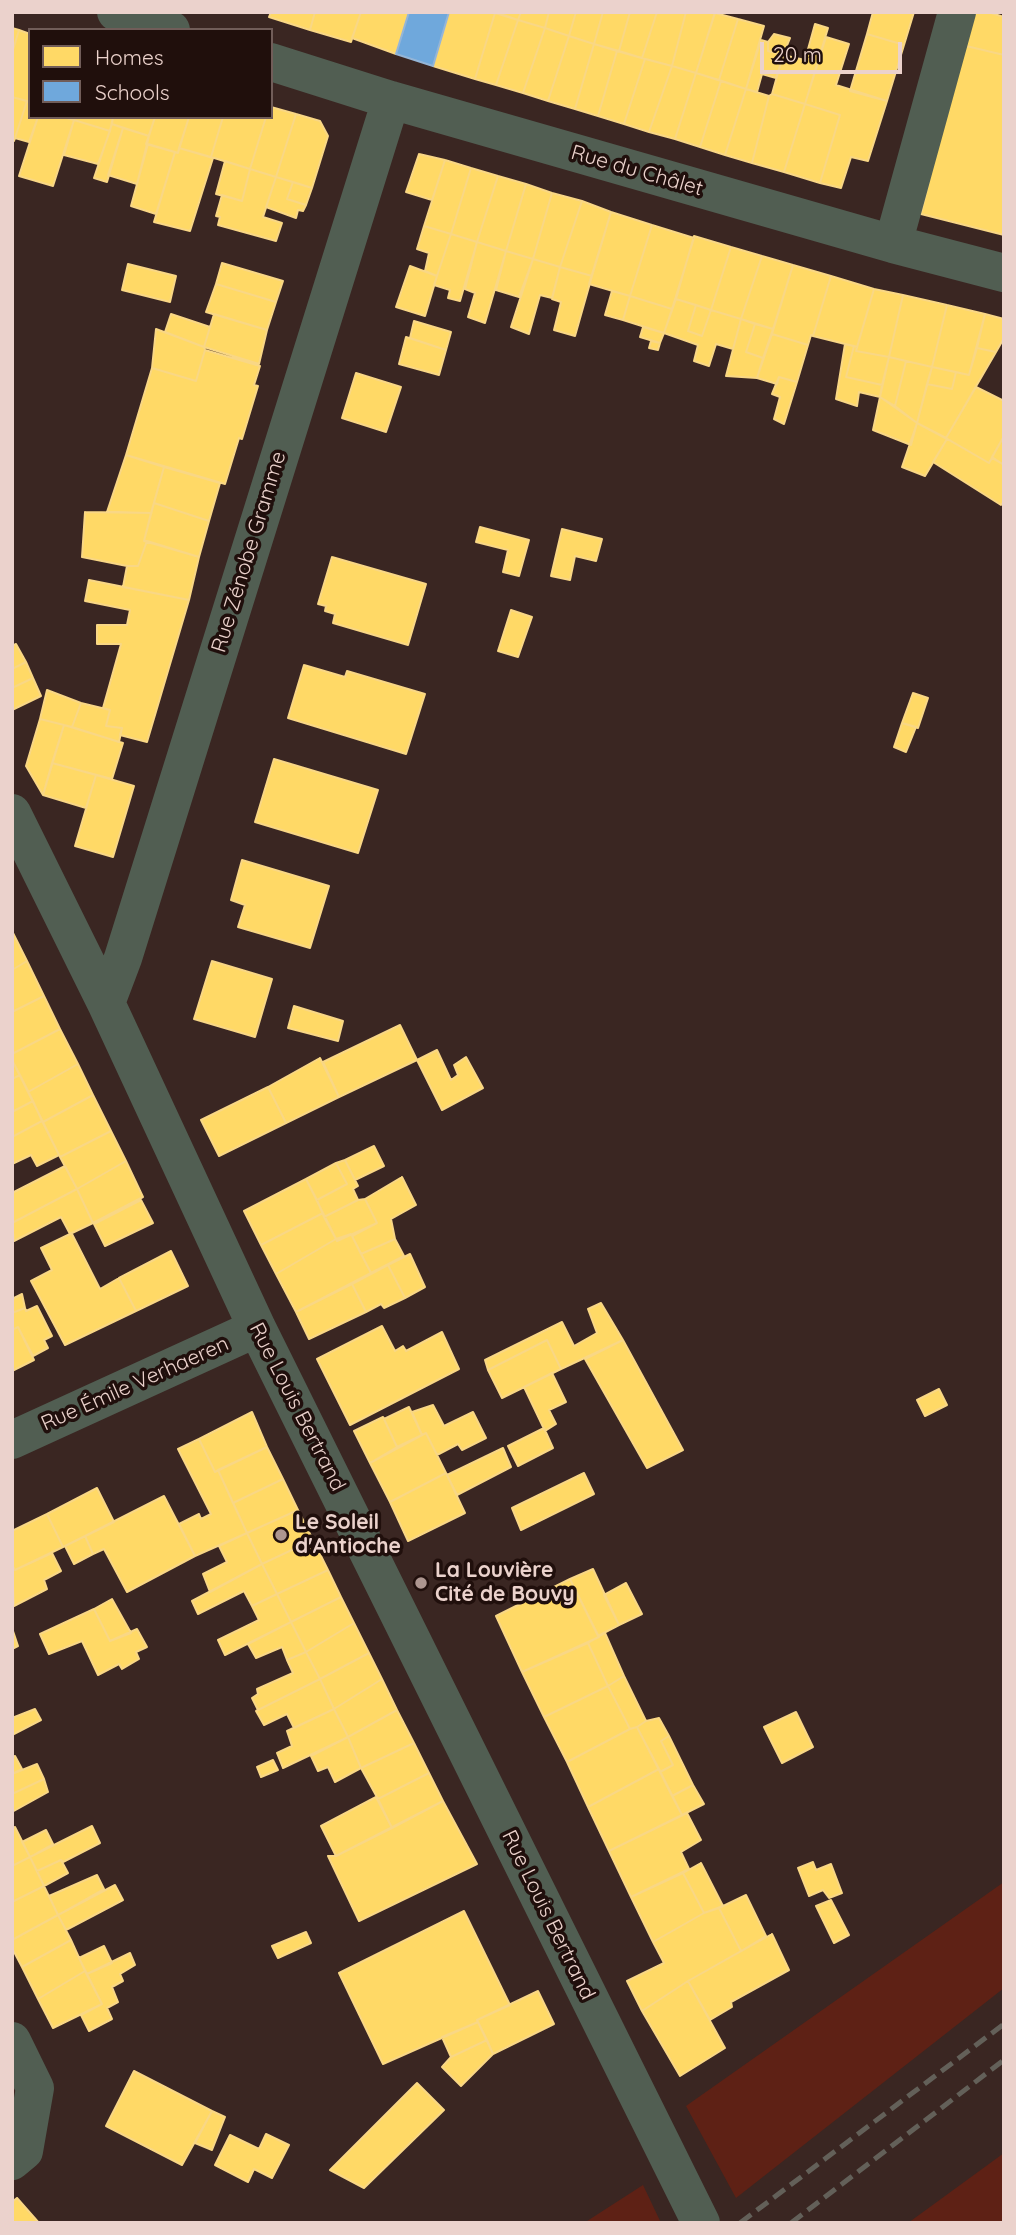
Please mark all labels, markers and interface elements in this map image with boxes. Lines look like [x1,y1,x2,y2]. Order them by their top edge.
legend [28,28,273,119]
scale bar [764,28,906,72]
text: 20 m [773,41,822,67]
text: Homes [95,44,164,70]
text: Schools [95,79,170,105]
street label: Rue du Châlet [568,140,706,202]
street label: Rue Zénobe Gramme [206,448,292,656]
street label: Rue Louis Bertrand [244,1319,350,1495]
street label: Rue Émile Verhaeren [37,1331,233,1437]
place label: Le Soleil d'Antioche [295,1510,401,1560]
marker: Le Soleil d'Antioche [273,1527,289,1543]
place label: La Louvière Cité de Bouvy [435,1558,575,1608]
marker: La Louvière Cité de Bouvy [413,1575,429,1591]
street label: Rue Louis Bertrand [496,1826,600,2004]

